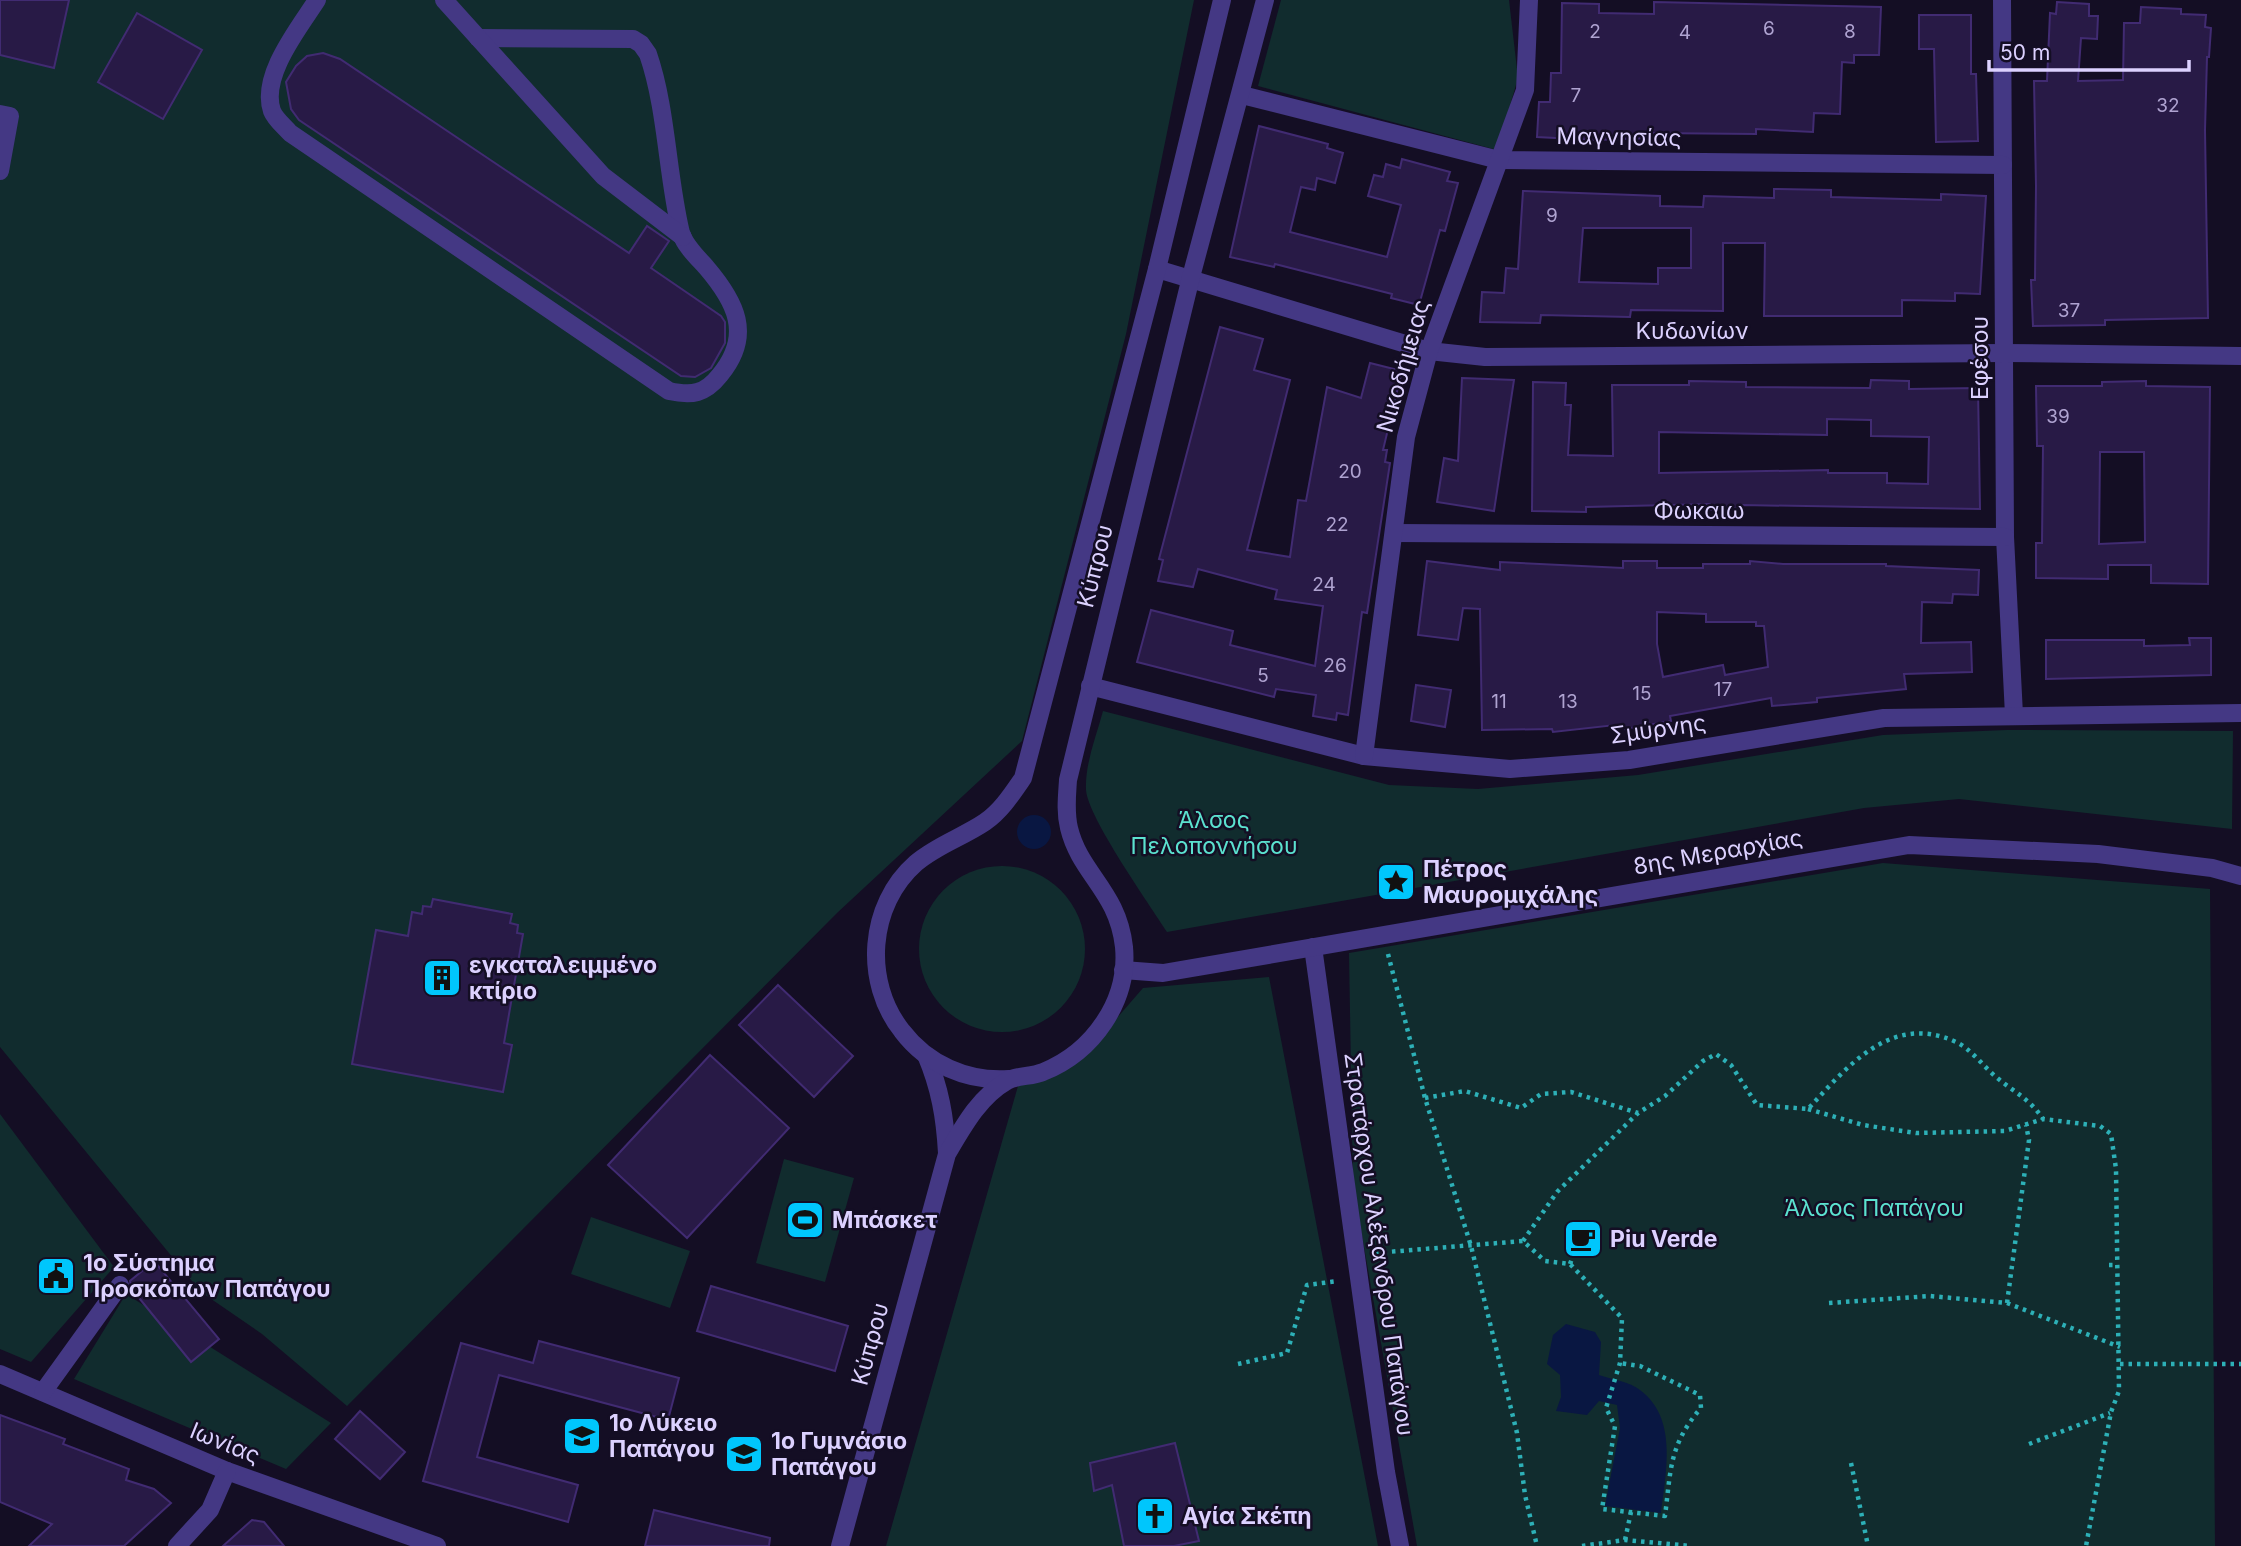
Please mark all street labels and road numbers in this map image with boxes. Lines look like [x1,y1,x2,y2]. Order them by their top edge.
street label: Μαγνησίας [1556,122,1682,152]
street label: Νικοδήμειας [1371,296,1435,436]
street label: Εφέσου [1966,316,1994,400]
street label: Κυδωνίων [1636,317,1748,345]
street label: Φωκαιω [1654,497,1744,525]
street label: Κύπρου [1071,522,1119,610]
street label: Σμύρνης [1608,708,1708,750]
street label: 8ης Μεραρχίας [1631,823,1805,881]
street label: Στρατάρχου Αλέξανδρου Παπάγου [1338,1050,1420,1438]
street label: Κύπρου [846,1300,894,1388]
street label: Ιωνίας [186,1416,264,1470]

